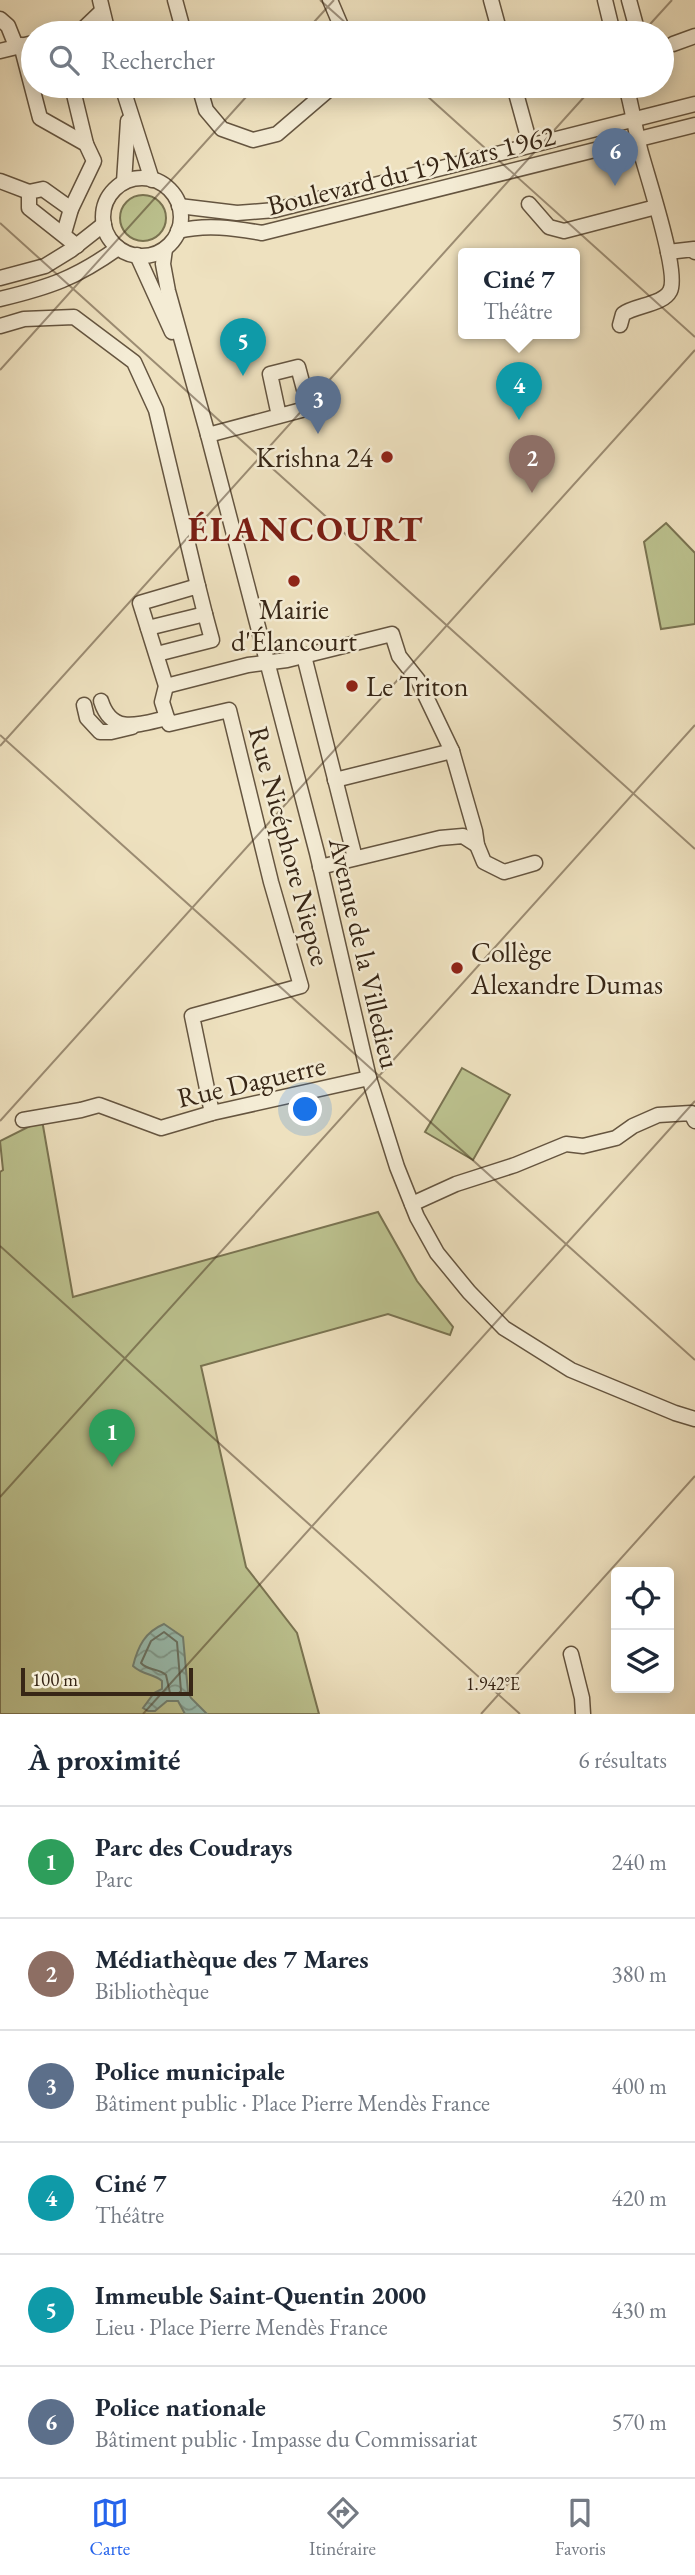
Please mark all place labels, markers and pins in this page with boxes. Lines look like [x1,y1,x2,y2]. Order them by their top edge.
pin: 6 [592,128,638,186]
pin: 5 [220,318,266,376]
pin: 4 [496,362,542,420]
pin: 3 [295,376,341,434]
pin: 2 [509,435,555,493]
place label: Krishna 24 [256,439,374,475]
marker: Krishna 24 [379,449,395,465]
marker: Mairie d'Élancourt [286,573,302,589]
place label: Mairie d'Élancourt [231,591,357,659]
place label: Le Triton [366,668,469,704]
marker: Le Triton [344,678,360,694]
place label: Collège Alexandre Dumas [470,934,663,1002]
marker: Collège Alexandre Dumas [449,960,465,976]
pin: 1 [89,1409,135,1467]

